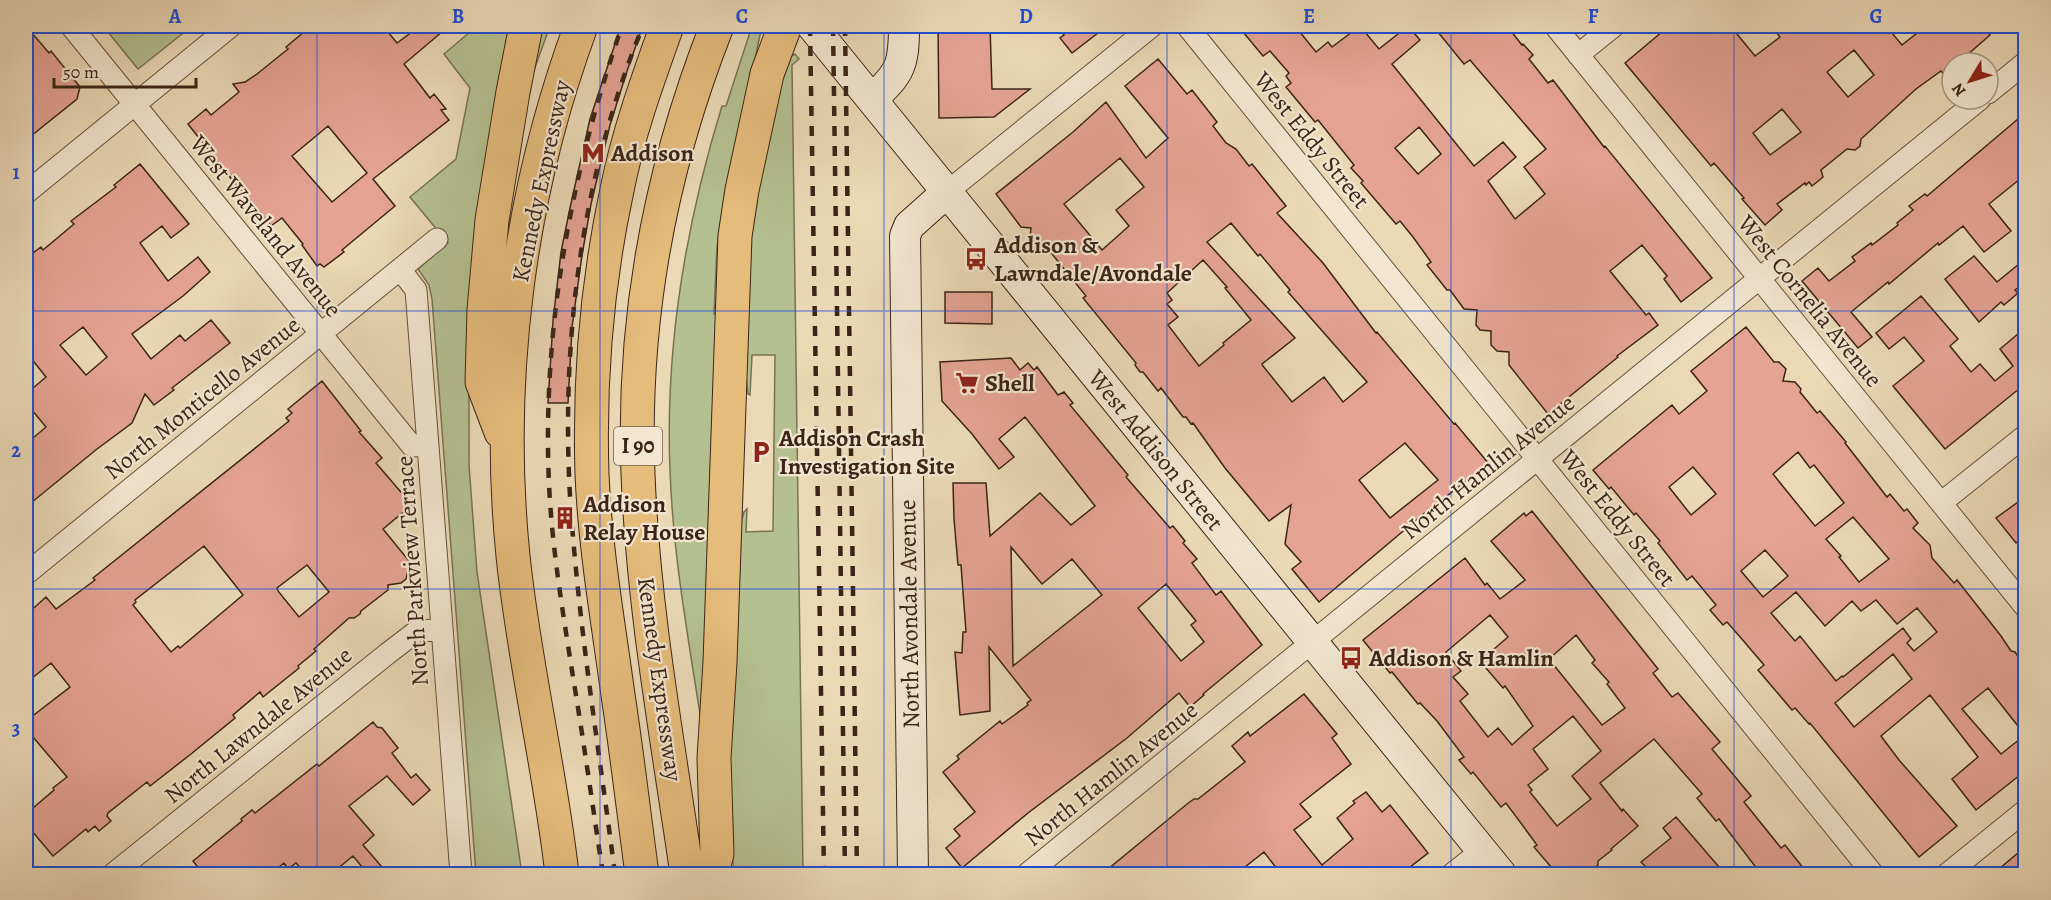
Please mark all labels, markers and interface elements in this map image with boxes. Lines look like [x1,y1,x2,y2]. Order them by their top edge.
text: A [168,3,182,30]
text: B [452,3,464,30]
text: C [736,3,748,30]
text: D [1019,3,1033,30]
text: E [1303,3,1315,30]
text: F [1588,3,1599,30]
text: G [1869,3,1883,30]
scale bar [54,51,196,89]
north arrow [1940,51,2000,111]
text: 50 m [63,60,99,84]
street label: West Eddy Street [1246,64,1377,215]
street label: Kennedy Expressway [504,77,578,285]
text: N [1946,78,1971,101]
street label: West Waveland Avenue [182,128,349,324]
place label: Addison [610,137,694,169]
metro station icon: Addison [580,140,606,166]
text: 1 [12,159,20,186]
street label: West Cornelia Avenue [1730,207,1890,394]
place label: Addison & Lawndale/Avondale [993,229,1192,289]
bus stop icon: Addison & Lawndale/Avondale [963,246,989,272]
street label: North Monticello Avenue [97,309,307,487]
street label: West Addison Street [1081,362,1231,537]
place label: Shell [985,367,1035,399]
supermarket icon: Shell [954,370,980,396]
street label: North Hamlin Avenue [1395,387,1581,547]
place label: Addison Crash Investigation Site [778,422,955,482]
road number: I 90 [614,427,662,465]
text: 2 [11,437,21,464]
parking icon: Addison Crash Investigation Site [748,439,774,465]
street label: West Eddy Street [1552,442,1683,593]
street label: North Parkview Terrace [388,455,436,687]
place label: Addison Relay House [582,488,705,548]
street label: North Avondale Avenue [891,499,927,729]
building icon: Addison Relay House [552,505,578,531]
street label: Kennedy Expressway [630,575,690,783]
street label: North Lawndale Avenue [157,639,359,811]
place label: Addison & Hamlin [1368,642,1554,674]
bus stop icon: Addison & Hamlin [1338,645,1364,671]
street label: North Hamlin Avenue [1018,694,1204,854]
text: 3 [12,715,20,742]

